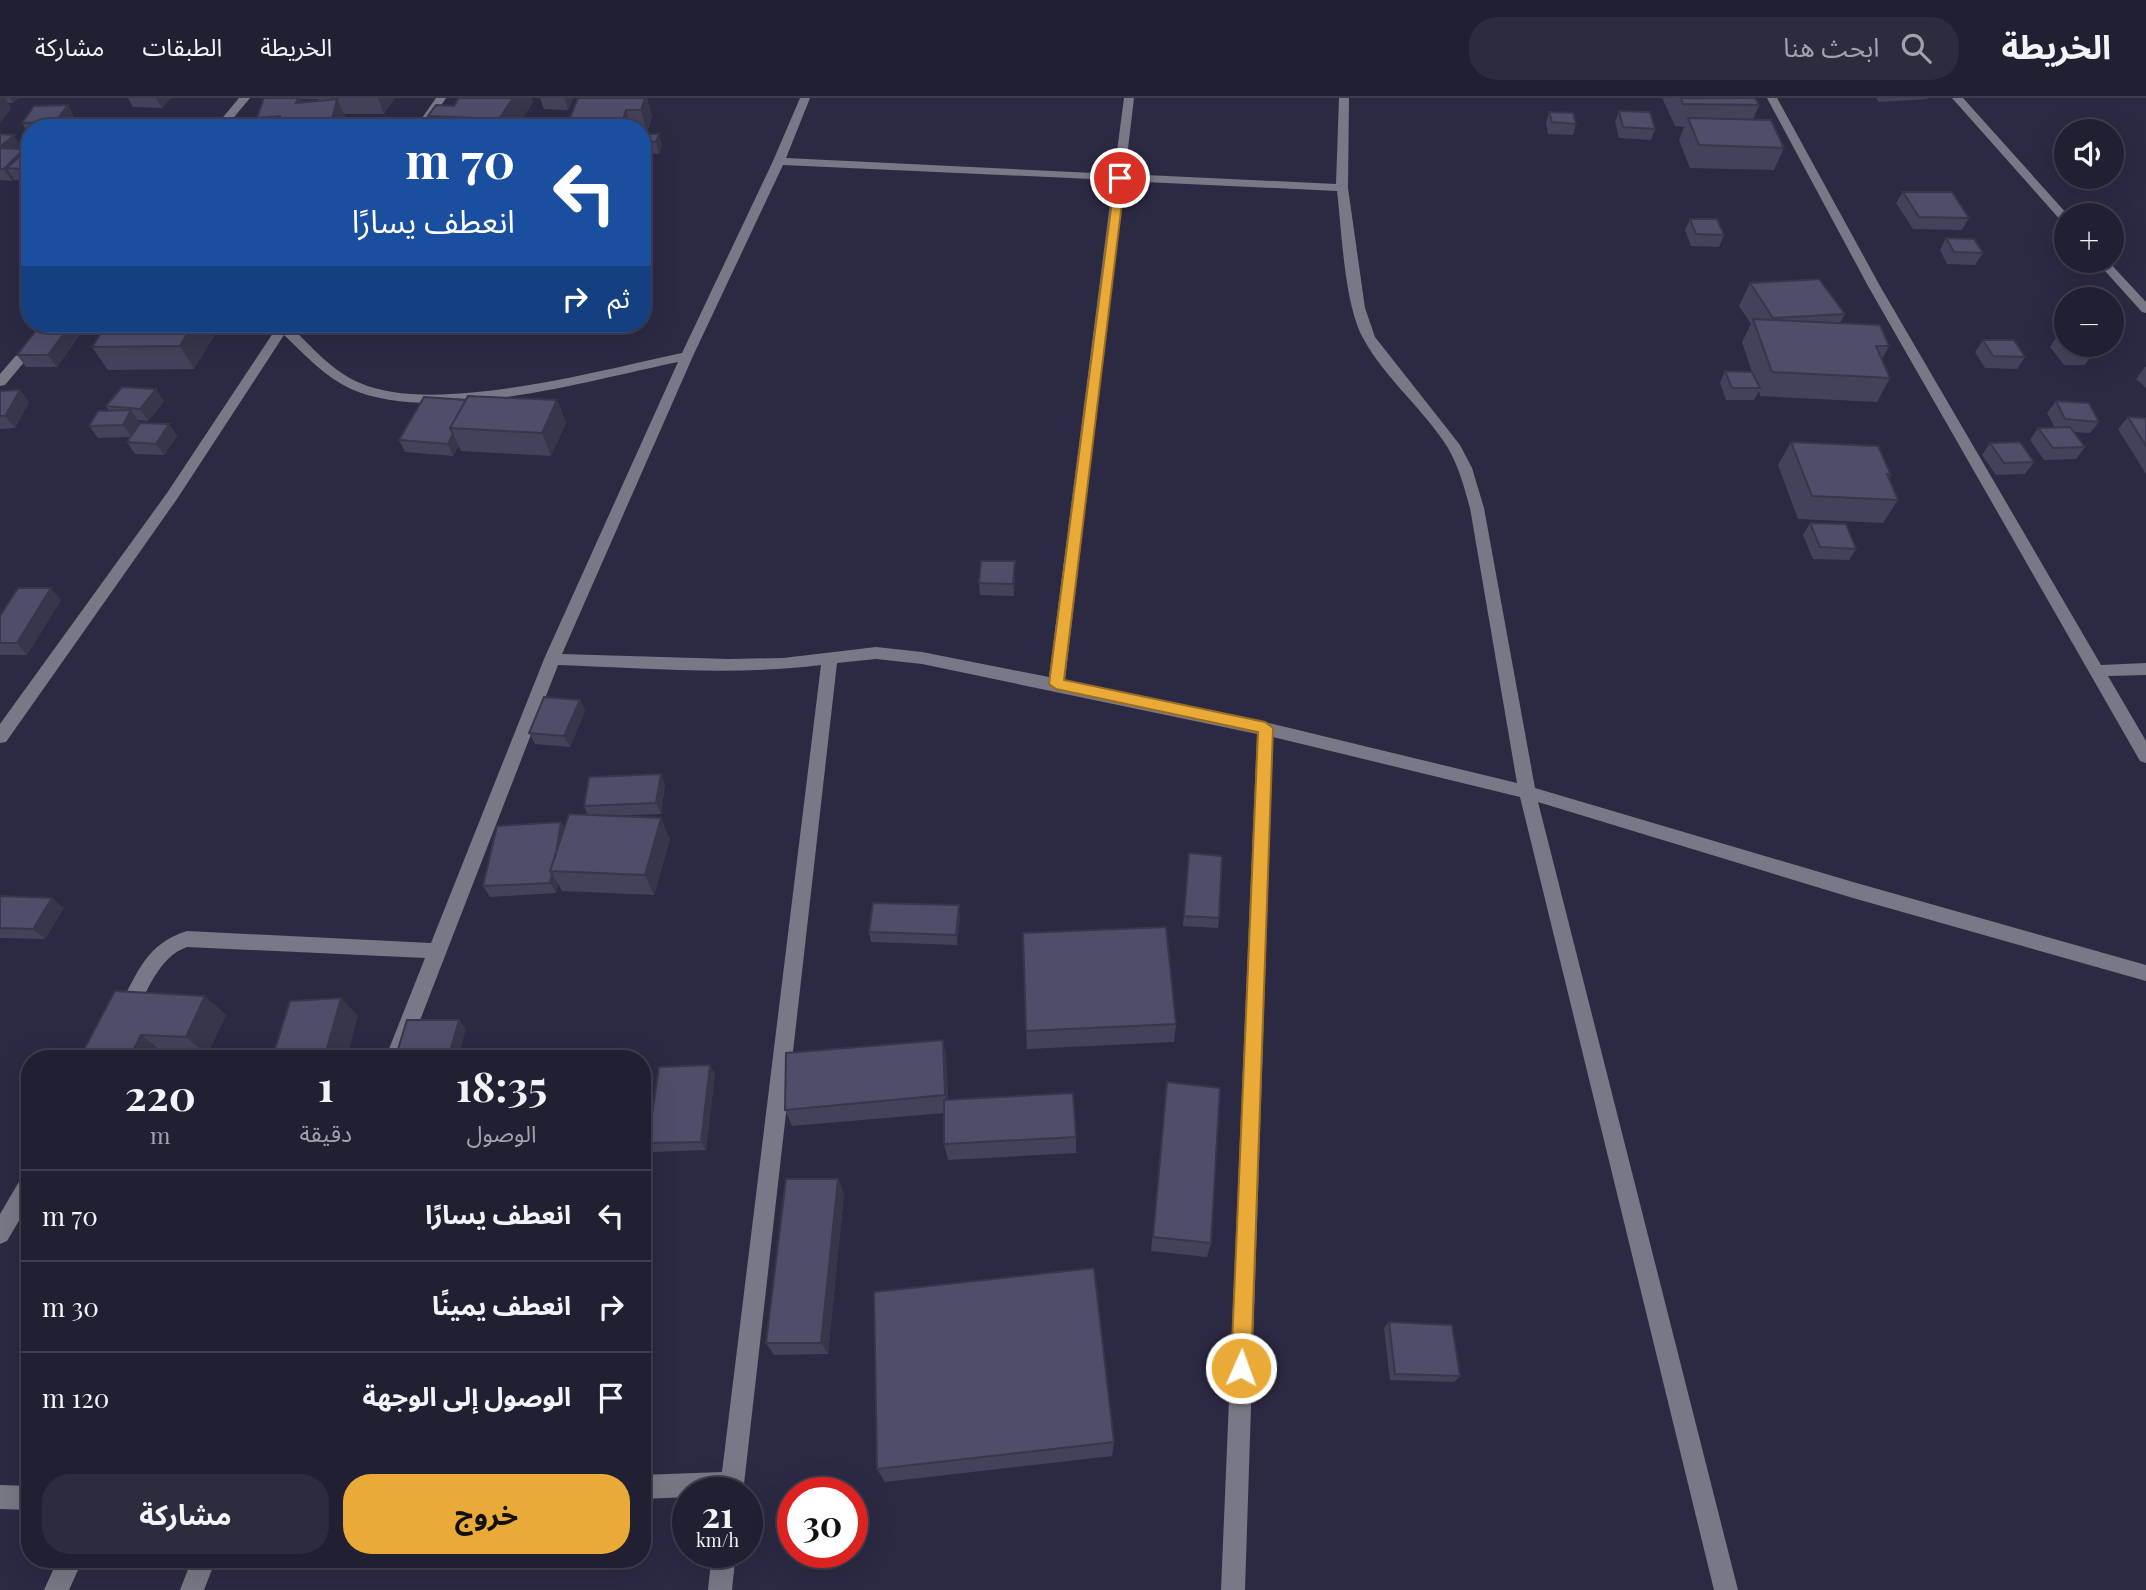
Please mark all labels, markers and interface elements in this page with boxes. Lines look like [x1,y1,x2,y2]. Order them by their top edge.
search box [1469,17,1959,80]
text: الخريطة [2001,23,2111,67]
text: ابحث هنا [1783,29,1879,64]
icon: search [1897,29,1935,67]
text: مشاركة [35,30,104,62]
text: الطبقات [142,30,222,62]
text: الخريطة [260,30,332,62]
map controls [2054,119,2124,357]
button: sound [2054,119,2124,189]
text: 70 m [405,126,515,191]
icon: left [539,147,630,238]
pin [1090,148,1150,208]
icon: arrive [1101,159,1139,197]
text: انعطف يسارًا [352,198,515,241]
button: + [2054,203,2124,273]
icon: right [556,280,594,318]
text: ثم [608,280,630,315]
button: − [2054,287,2124,357]
text: 1 [318,1057,334,1113]
text: 18:35 [456,1057,547,1113]
text: 220 [125,1066,196,1122]
text: دقيقة [300,1117,352,1148]
text: الوصول [467,1117,536,1148]
text: m [150,1119,170,1150]
text: انعطف يسارًا [425,1196,571,1231]
icon: left [592,1197,630,1235]
text: 70 m [42,1198,98,1233]
text: انعطف يمينًا [432,1287,571,1322]
icon: right [592,1288,630,1326]
text: 30 m [42,1289,99,1324]
position arrow [1204,1331,1278,1405]
text: الوصول إلى الوجهة [363,1378,571,1413]
icon: arrive [592,1379,630,1417]
text: 120 m [42,1380,109,1415]
button: مشاركة [42,1474,329,1554]
button: خروج [343,1474,630,1554]
speed limit sign: 30 [777,1477,868,1568]
text: 21 [702,1490,733,1537]
text: km/h [696,1528,739,1552]

